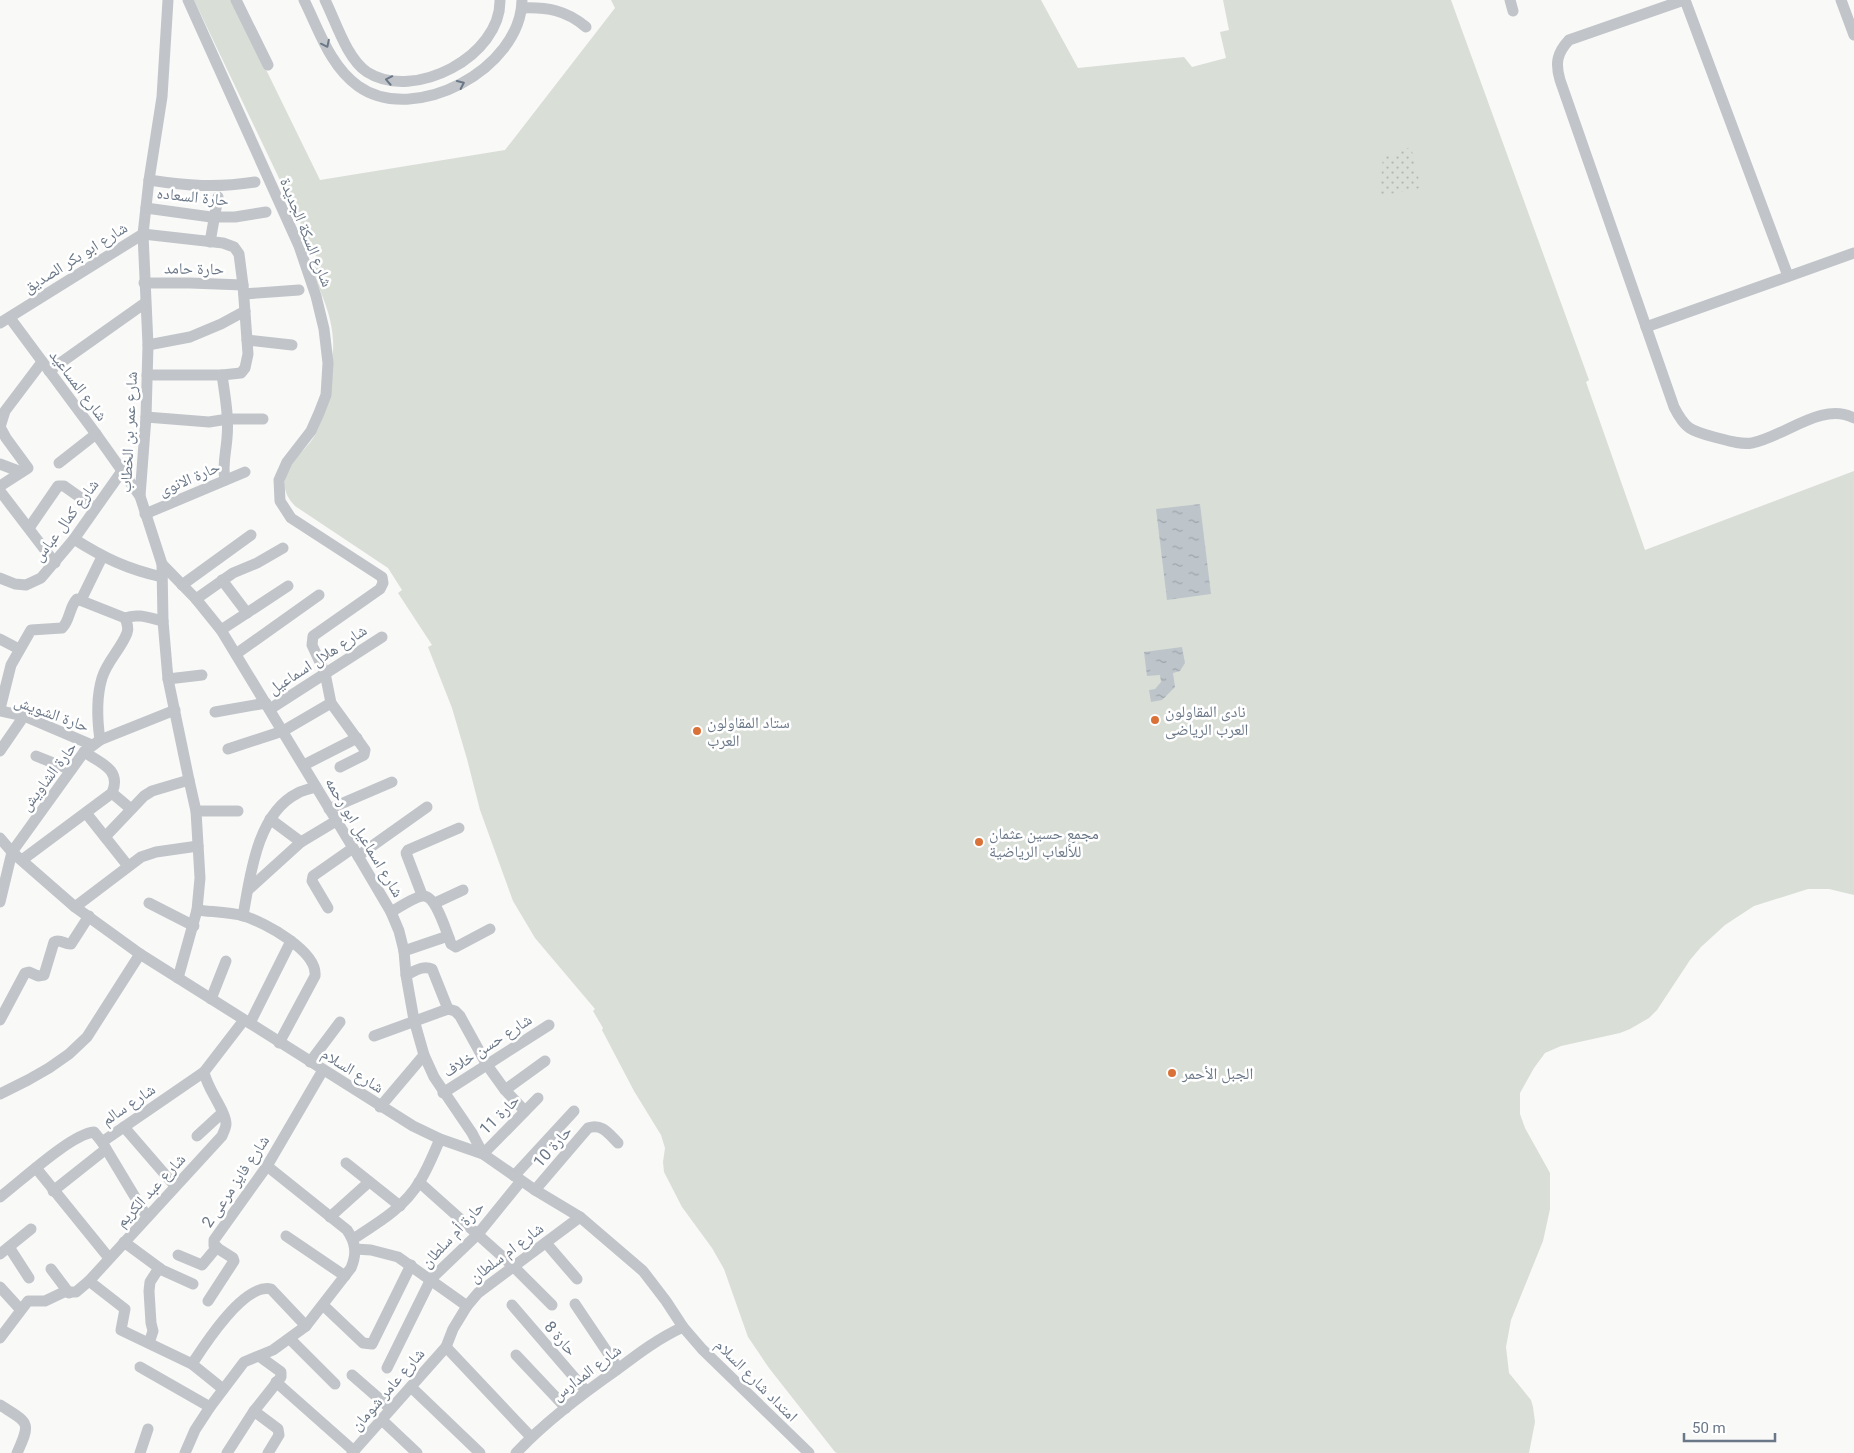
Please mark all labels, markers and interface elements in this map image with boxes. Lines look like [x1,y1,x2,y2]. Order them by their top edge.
one-way arrow [319,39,330,48]
one-way arrow [384,76,393,86]
one-way arrow [456,80,465,90]
street label: شارع السكة الجديدة [275,175,337,290]
street label: حارة السعاده [156,183,230,210]
street label: شارع ابو بكر الصديق [20,218,131,298]
street label: حارة حامد [164,258,224,279]
street label: شارع المساعيد [45,346,112,425]
street label: شارع عمر بن الخطاب [116,371,142,493]
street label: حارة الانوى [156,457,223,501]
street label: شارع كمال عباس [28,475,103,566]
street label: شارع هلال اسماعيل [264,620,371,699]
street label: حارة الشويش [12,691,92,737]
place label: نادى المقاولون العرب الرياضى [1165,702,1248,740]
place label: ستاد المقاولون العرب [707,713,790,750]
marker: نادى المقاولون العرب الرياضى [1149,714,1161,726]
marker: ستاد المقاولون العرب [691,725,703,737]
street label: حارة الشاويش [16,738,81,815]
street label: شارع اسماعيل ابو رحمه [320,774,408,901]
place label: مجمع حسين عثمان للألعاب الرياضية [989,824,1099,861]
marker: مجمع حسين عثمان للألعاب الرياضية [973,836,985,848]
street label: شارع حسن خلاف [439,1010,536,1082]
street label: شارع السلام [318,1044,387,1098]
place label: الجبل الأحمر [1181,1064,1253,1084]
marker: الجبل الأحمر [1166,1067,1178,1079]
street label: شارع سالم [98,1080,159,1130]
street label: حارة 11 [475,1090,523,1138]
street label: حارة 10 [529,1122,576,1171]
street label: شارع فايز مرعى 2 [198,1132,274,1231]
street label: شارع عبد الكريم [111,1150,190,1232]
street label: حارة أم سلطان [417,1197,489,1272]
street label: شارع ام سلطان [465,1218,548,1287]
street label: حارة 8 [540,1317,581,1360]
street label: امتداد شارع السلام [711,1335,802,1426]
street label: شارع المدارس [548,1340,625,1405]
street label: شارع عامر شومان [346,1344,429,1435]
scale bar [1684,1410,1775,1442]
text: 50 m [1692,1419,1726,1437]

